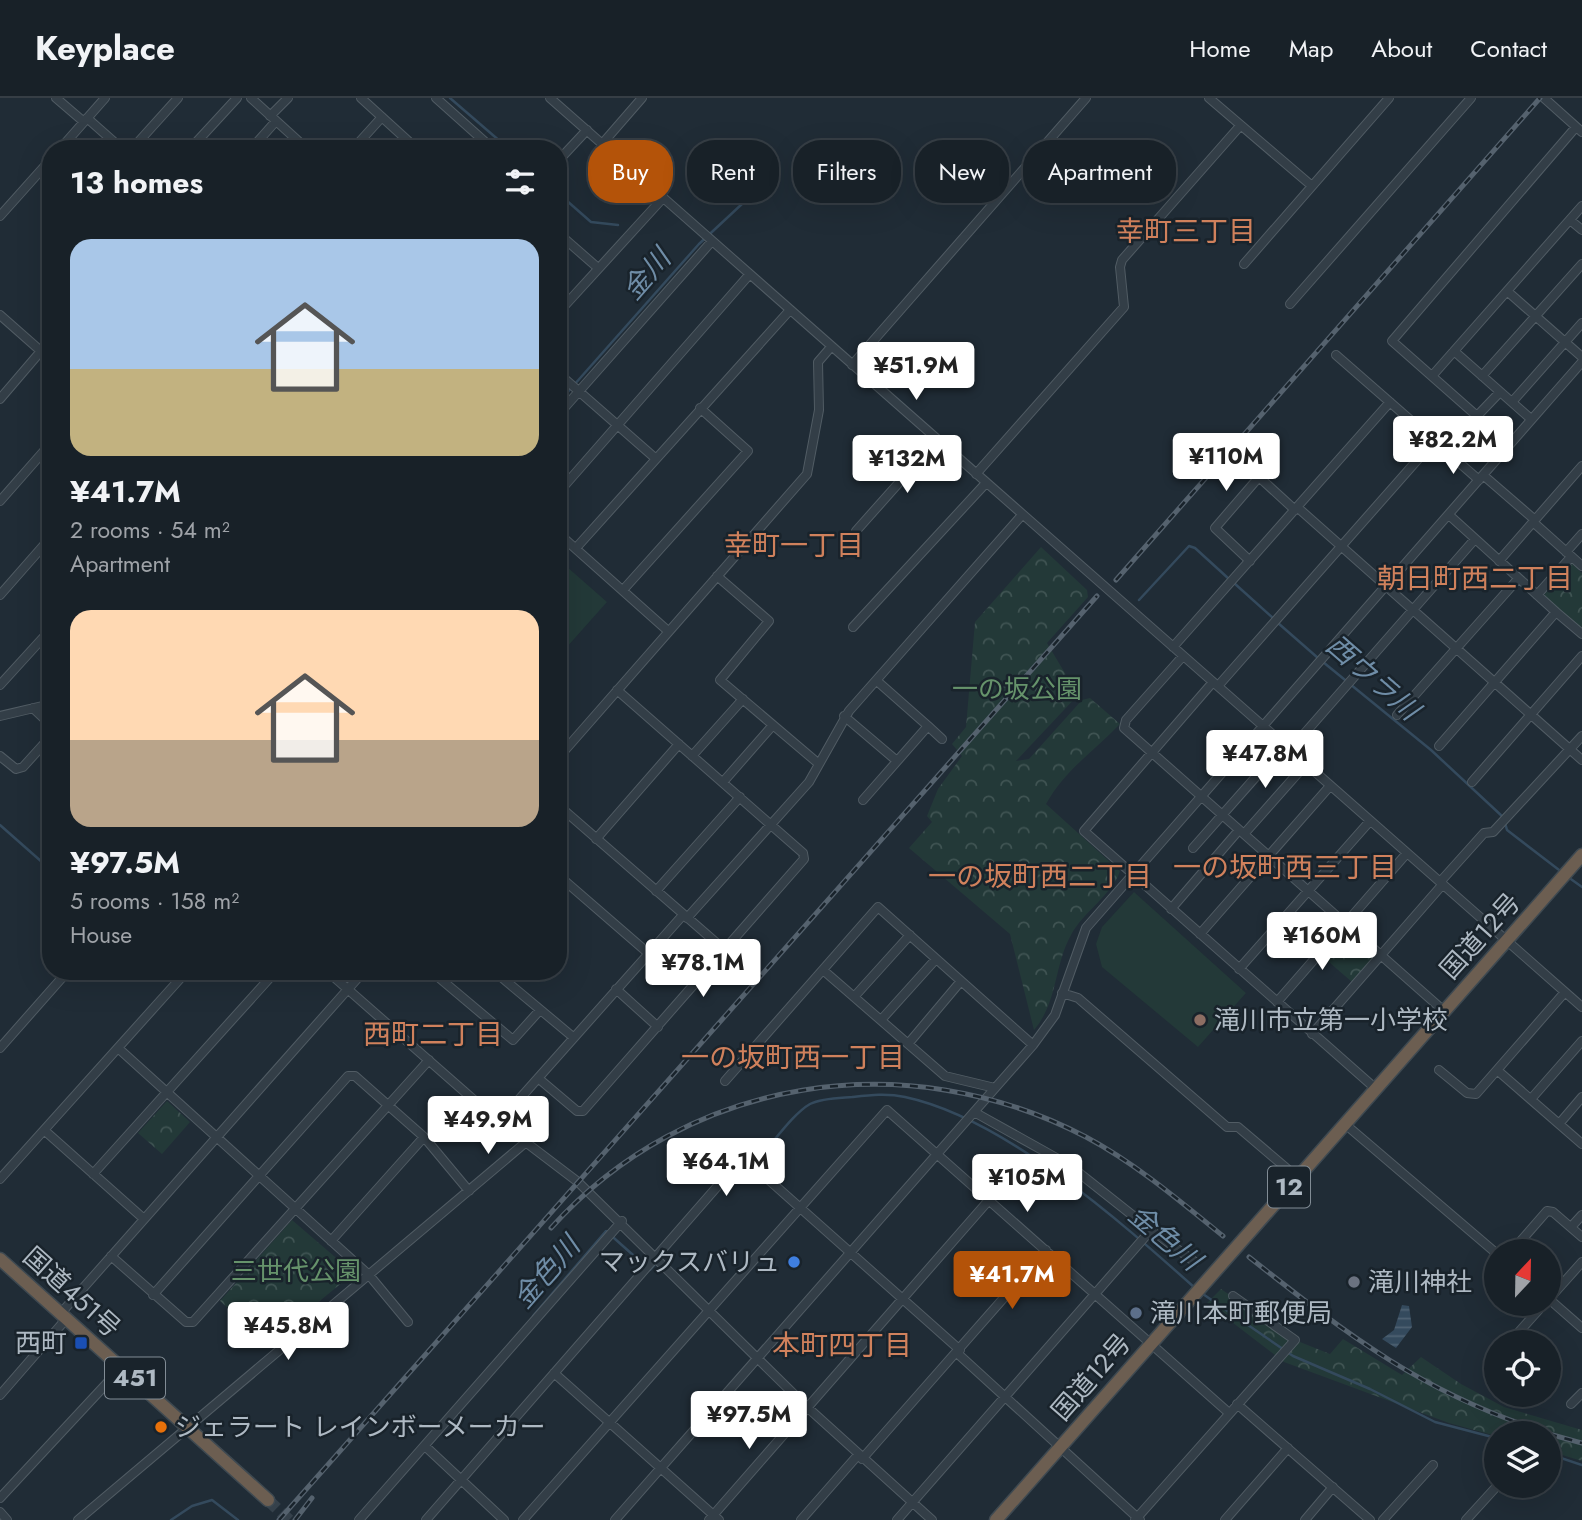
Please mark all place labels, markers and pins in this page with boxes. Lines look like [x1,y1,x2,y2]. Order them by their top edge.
pin: ¥51.9M [859,342,973,402]
pin: ¥82.2M [1396,416,1510,476]
pin: ¥110M [1177,434,1275,493]
pin: ¥132M [858,436,956,495]
pin: ¥47.8M [1208,730,1322,790]
pin: ¥160M [1273,912,1371,972]
pin: ¥78.1M [646,940,760,999]
place label: 滝川市立第一小学校 [1214,1001,1448,1039]
marker: 滝川市立第一小学校 [1192,1012,1208,1028]
pin: ¥49.9M [431,1096,545,1156]
pin: ¥64.1M [669,1138,783,1198]
pin: ¥105M [978,1154,1076,1214]
place label: マックスバリュ [599,1243,780,1281]
pin: ¥41.7M [955,1252,1069,1311]
marker: マックスバリュ [786,1254,802,1270]
place label: 滝川神社 [1368,1263,1472,1301]
marker: 滝川神社 [1346,1274,1362,1290]
place label: 滝川本町郵便局 [1150,1294,1332,1332]
pin: ¥45.8M [231,1302,345,1362]
marker: 滝川本町郵便局 [1128,1305,1144,1321]
place label: 西町 [15,1324,67,1362]
marker: 西町 [73,1335,89,1351]
pin: ¥97.5M [692,1392,806,1451]
place label: ジェラート レインボーメーカー [175,1408,546,1446]
marker: ジェラート レインボーメーカー [153,1419,169,1435]

